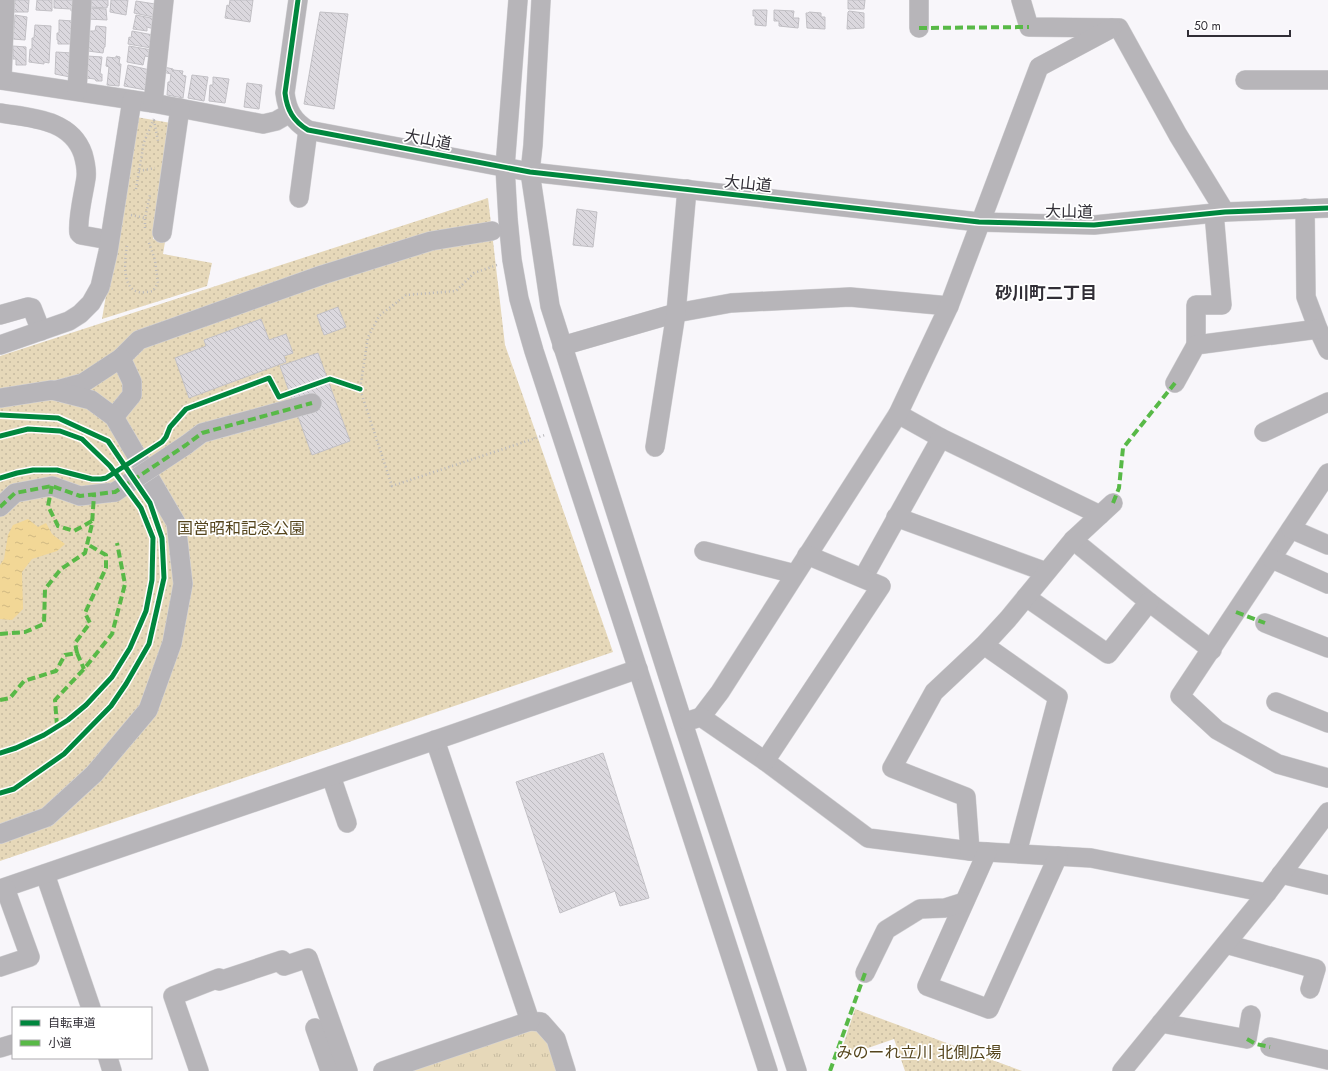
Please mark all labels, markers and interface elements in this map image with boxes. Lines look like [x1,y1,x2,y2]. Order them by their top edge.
scale bar [1188,12,1290,38]
text: 50 m [1194,17,1221,35]
street label: 大山道 [402,124,454,155]
street label: 大山道 [723,170,773,197]
street label: 大山道 [1045,200,1093,223]
district label: 砂川町二丁目 [995,281,1097,305]
park label: 国営昭和記念公園 [177,517,305,540]
legend [12,1007,152,1059]
text: 自転車道 [48,1014,96,1032]
text: 小道 [48,1034,72,1052]
park label: みのーれ立川 北側広場 [837,1041,1001,1064]

